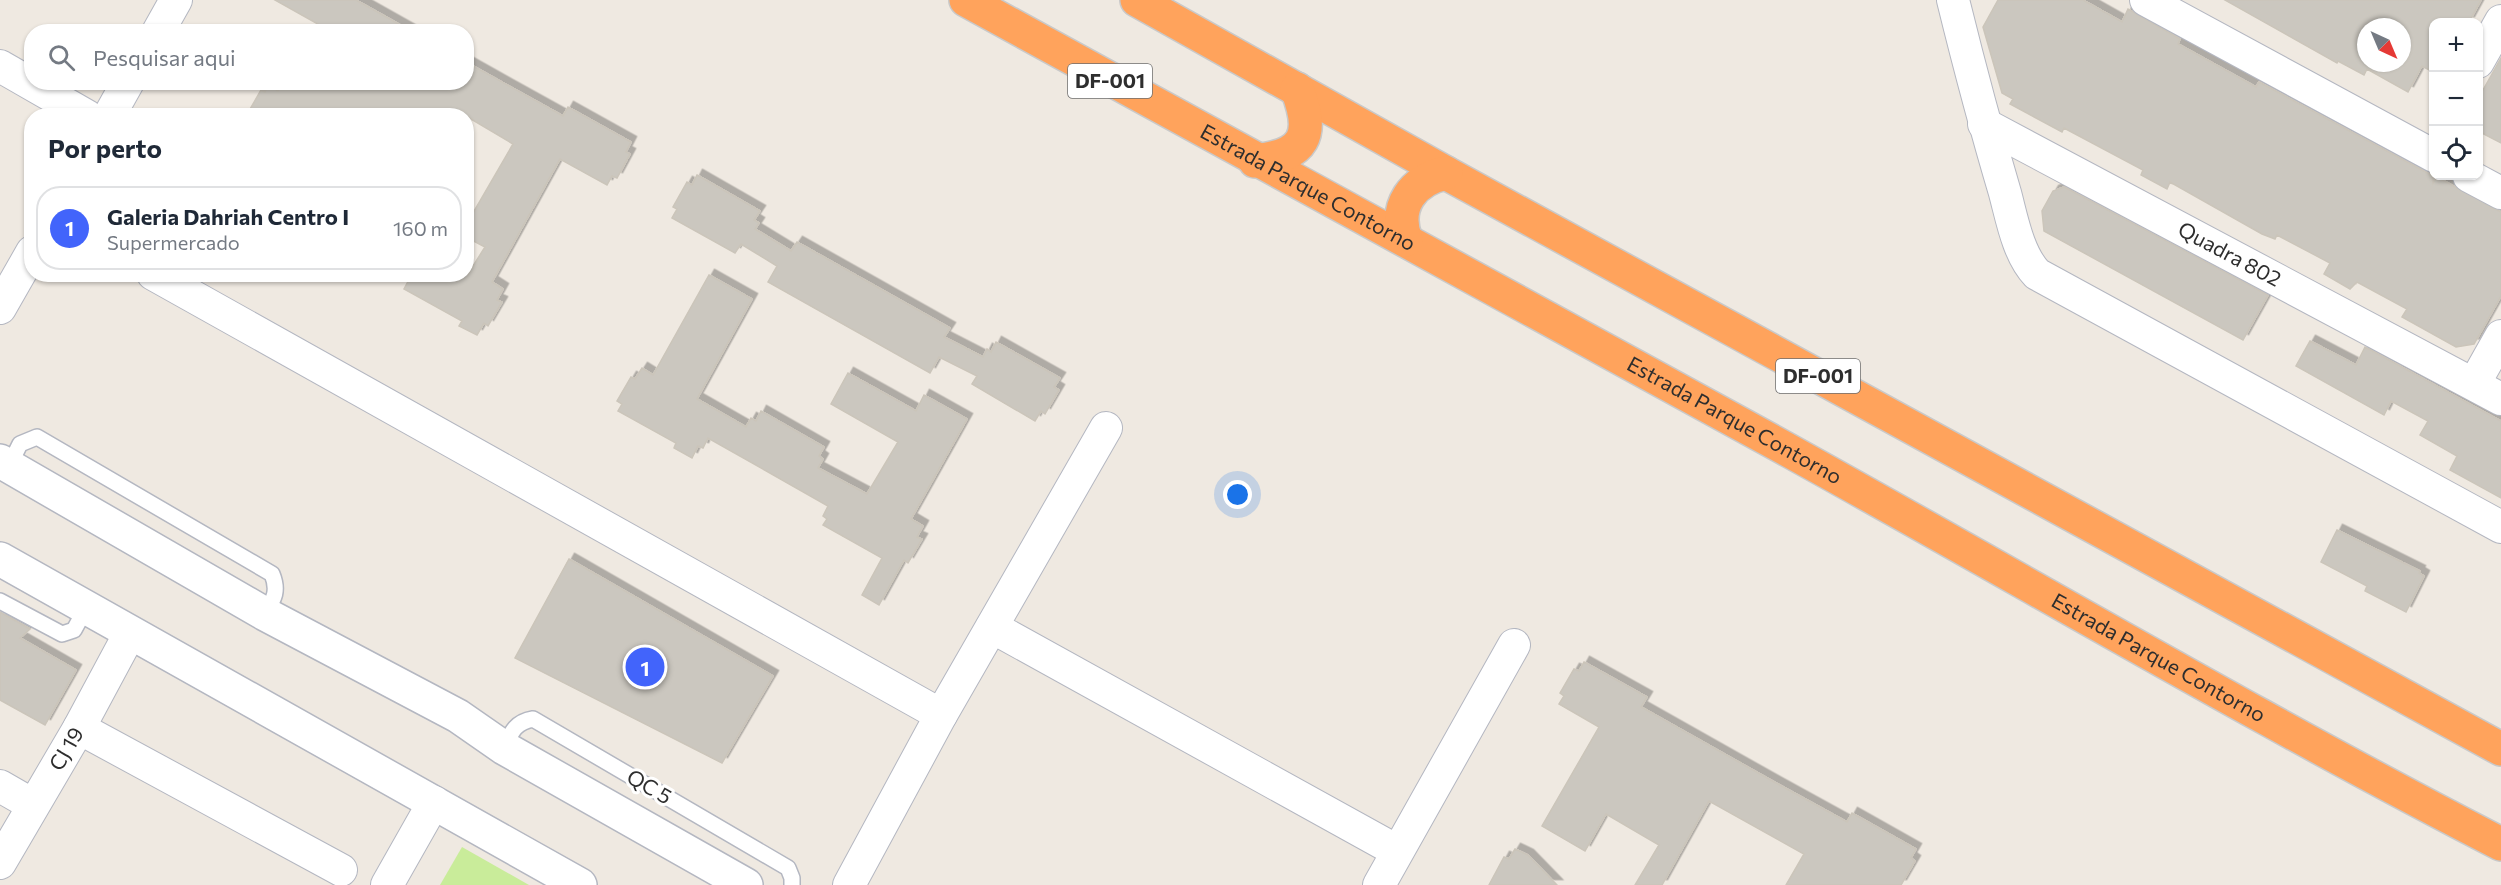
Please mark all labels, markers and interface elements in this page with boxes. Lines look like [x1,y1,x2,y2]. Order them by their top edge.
north arrow [2357,18,2411,72]
map controls [2429,18,2483,180]
button: + [2429,18,2483,72]
search box [24,24,474,90]
icon: search [45,41,78,74]
text: Pesquisar aqui [93,44,236,71]
road number: DF-001 [1068,64,1152,98]
button: − [2429,72,2483,126]
street label: Estrada Parque Contorno [1197,118,1420,255]
button: locate [2429,126,2483,180]
text: Por perto [48,132,162,163]
text: Galeria Dahriah Centro I [107,203,349,230]
text: 1 [65,216,74,240]
text: 160 m [393,216,448,240]
street label: Quadra 802 [2174,216,2286,291]
text: Supermercado [107,230,240,254]
street label: Estrada Parque Contorno [1623,350,1847,489]
road number: DF-001 [1776,359,1860,393]
your location [1223,480,1252,509]
street label: Estrada Parque Contorno [2048,587,2270,727]
pin: 1 [626,644,664,690]
street label: CJ 19 [43,722,88,775]
street label: QC 5 [623,763,677,808]

